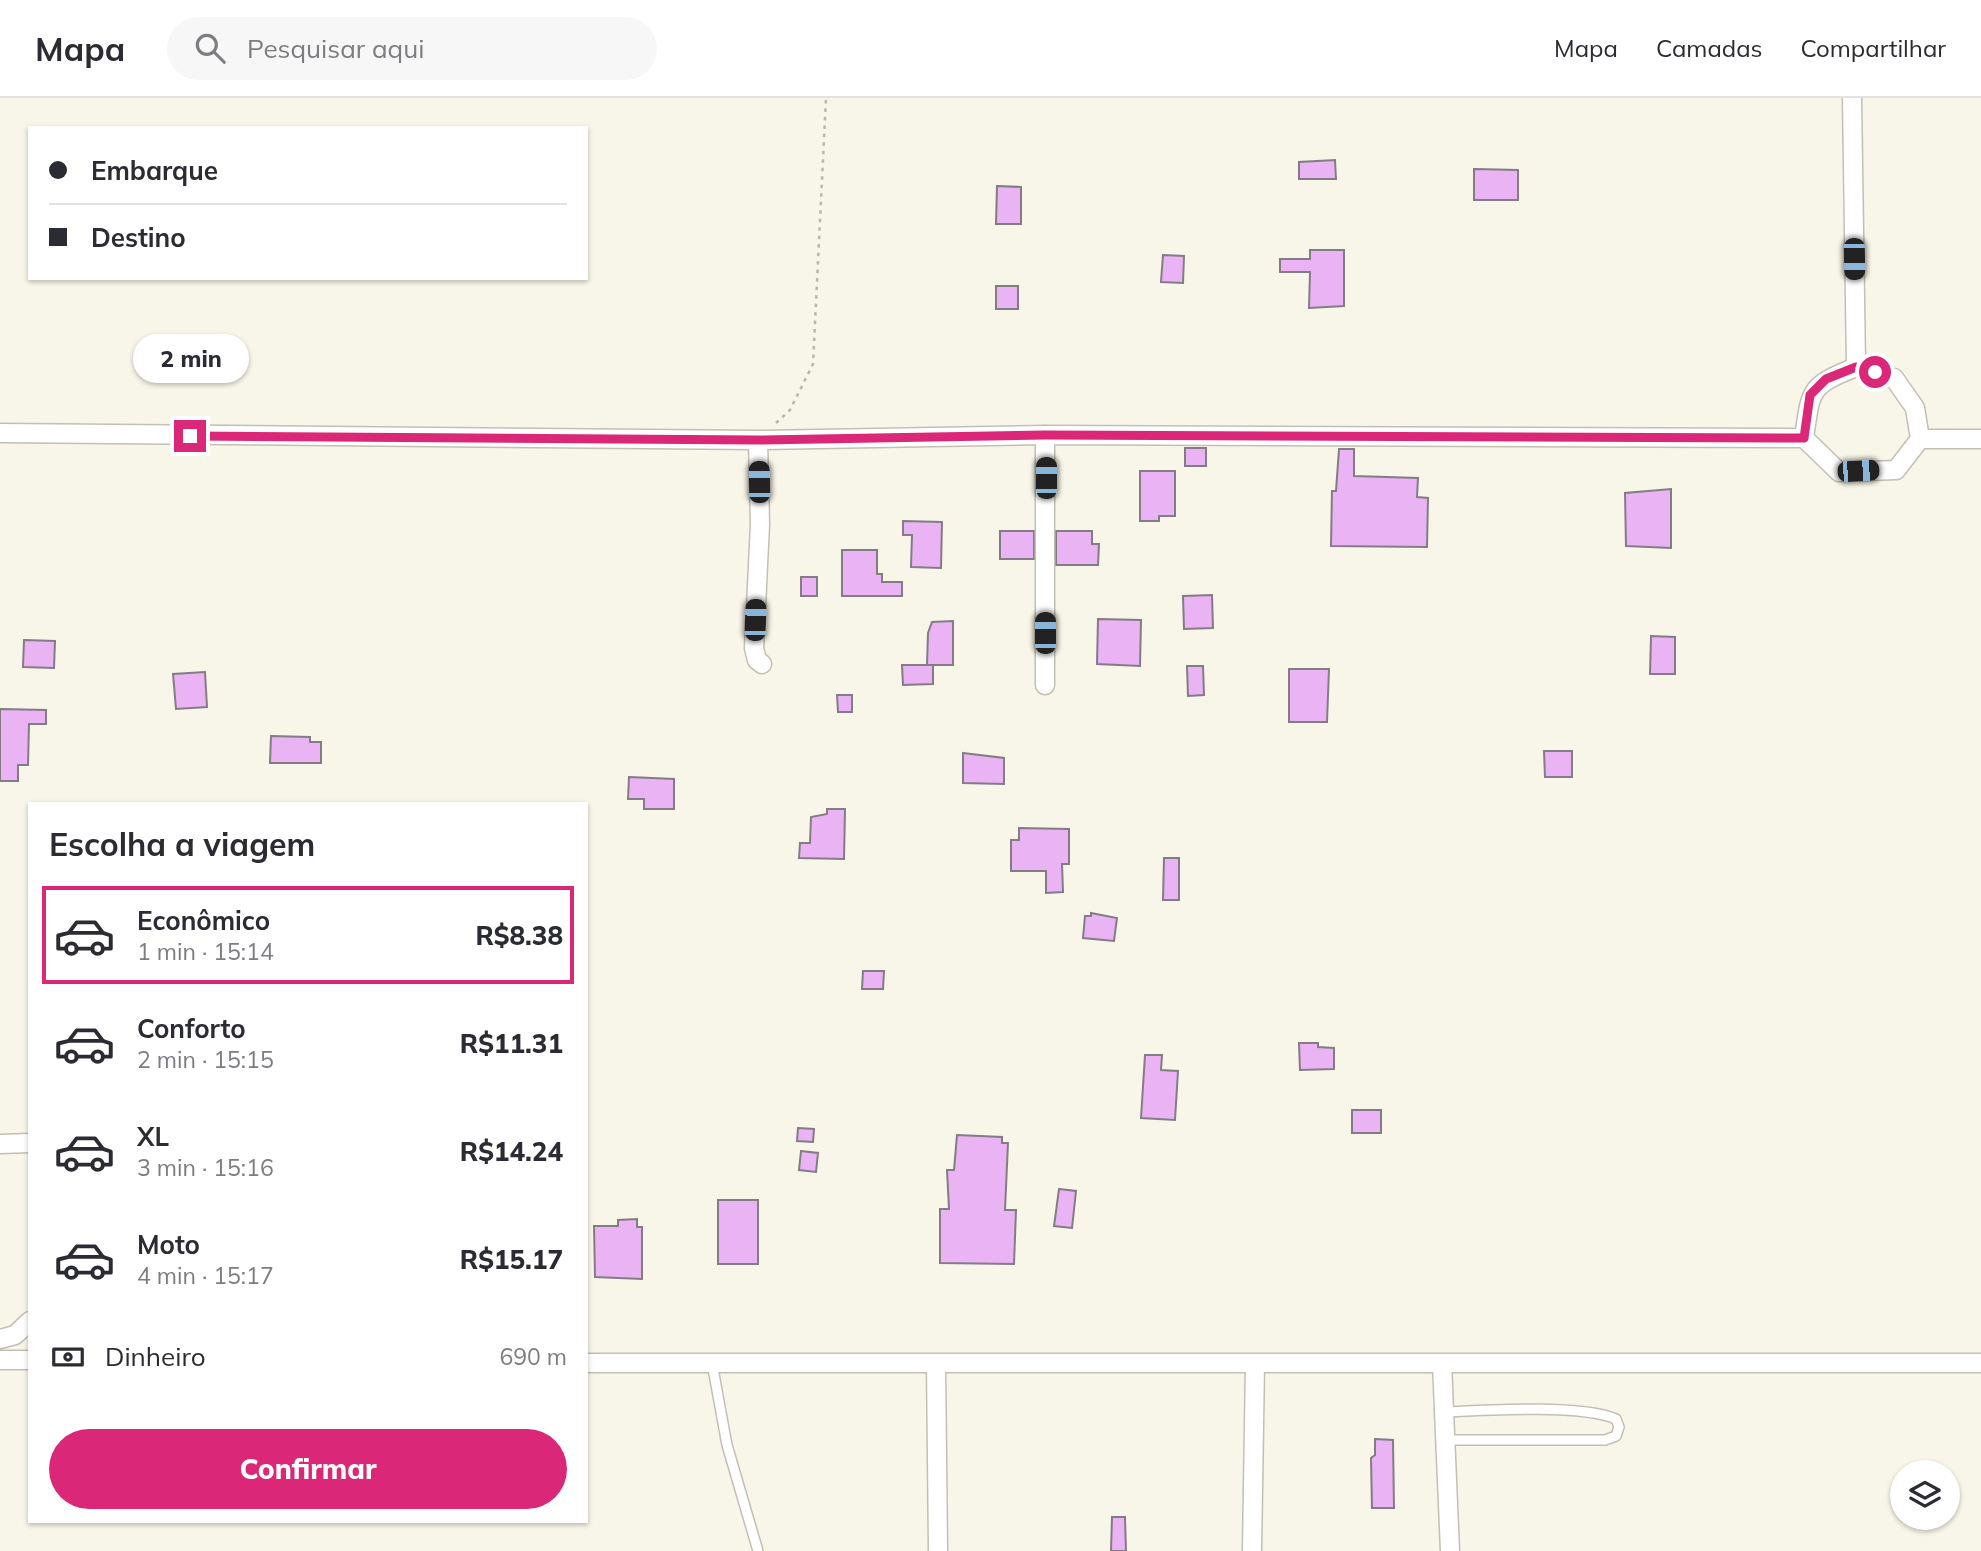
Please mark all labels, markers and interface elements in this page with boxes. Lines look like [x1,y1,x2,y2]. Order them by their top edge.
search box [167,17,657,80]
text: Mapa [35,28,125,69]
icon: search [191,29,229,67]
text: Pesquisar aqui [247,32,424,65]
text: Mapa [1554,33,1618,63]
text: Camadas [1656,33,1763,63]
text: Compartilhar [1801,33,1946,63]
text: Embarque [91,154,218,187]
text: Destino [91,221,186,254]
car [1844,238,1865,280]
callout: 2 min [132,334,248,384]
text: 2 min [160,344,222,373]
route start [1859,356,1891,388]
route end [174,420,206,452]
car [1036,457,1057,499]
car [1837,459,1880,483]
car [749,461,770,503]
car [744,599,767,641]
car [1035,612,1056,654]
text: Escolha a viagem [49,824,315,864]
icon: car [53,904,116,967]
text: Econômico [137,904,270,937]
text: R$8.38 [475,919,563,952]
text: 1 min · 15:14 [137,937,274,966]
icon: car [53,1012,116,1075]
text: Conforto [137,1012,246,1045]
text: R$11.31 [460,1027,563,1060]
text: 2 min · 15:15 [137,1045,274,1074]
icon: car [53,1120,116,1183]
text: XL [137,1120,169,1153]
text: R$14.24 [460,1135,563,1168]
text: 3 min · 15:16 [137,1153,274,1182]
icon: car [53,1228,116,1291]
text: Moto [137,1228,200,1261]
text: R$15.17 [460,1243,563,1276]
text: 4 min · 15:17 [137,1261,274,1290]
icon: cash [49,1338,87,1376]
text: Dinheiro [105,1340,206,1373]
text: 690 m [499,1342,567,1371]
button: Confirmar [49,1429,567,1509]
map controls [1890,1460,1960,1530]
button: layers [1890,1460,1960,1530]

